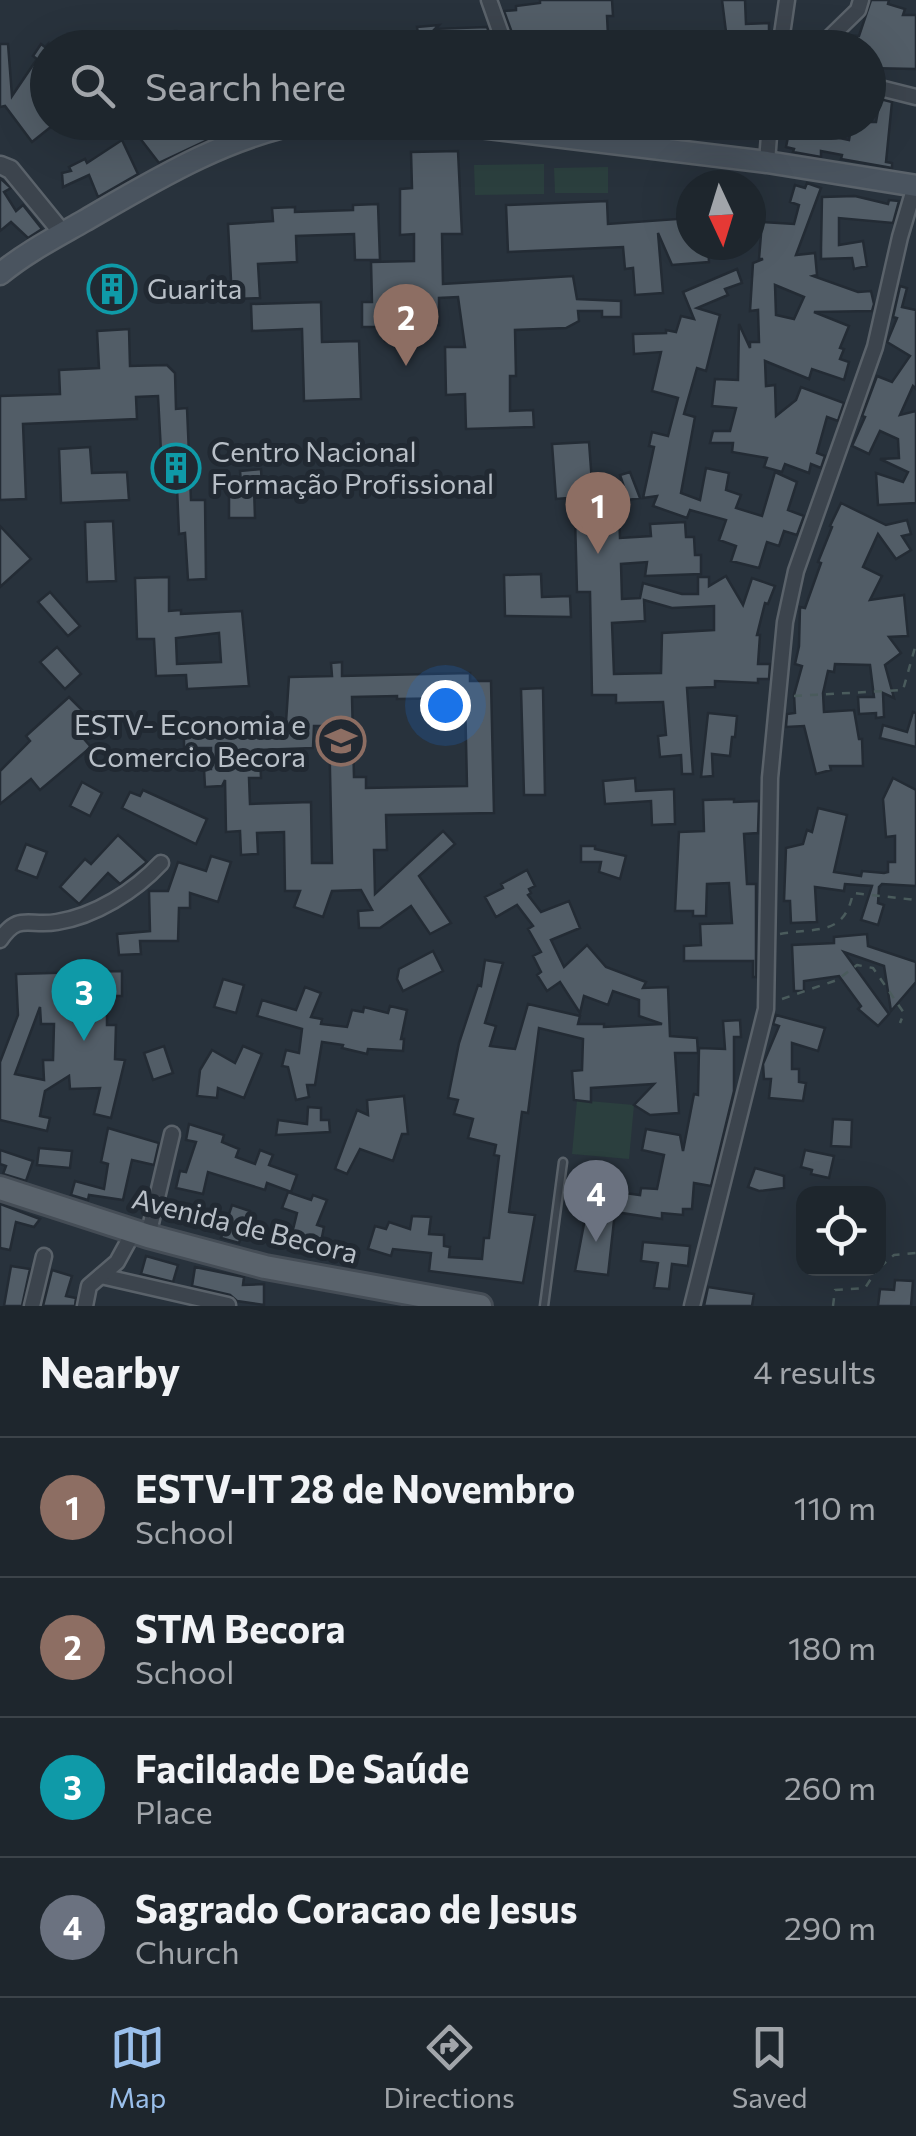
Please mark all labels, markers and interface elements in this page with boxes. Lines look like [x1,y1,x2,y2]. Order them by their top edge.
search box [30,30,886,140]
icon: search [65,58,120,113]
text: Search here [145,62,346,109]
north arrow [676,170,766,260]
building icon: Guarita [86,263,138,315]
place label: Guarita [147,271,242,305]
pin: 2 [374,284,438,366]
place label: Centro Nacional Formação Profissional [211,434,494,500]
building icon: Centro Nacional Formação Profissional [150,442,202,494]
pin: 1 [566,472,630,554]
your location [420,680,471,731]
place label: ESTV- Economia e Comercio Becora [74,707,306,773]
school or university icon: ESTV- Economia e Comercio Becora [315,715,367,767]
pin: 3 [52,958,116,1041]
pin: 4 [564,1160,628,1242]
street label: Avenida de Becora [129,1181,362,1270]
map controls [796,1186,886,1276]
button: locate [796,1186,886,1276]
text: Nearby [40,1345,180,1397]
text: 4 results [753,1351,876,1391]
text: ESTV-IT 28 de Novembro [135,1464,575,1511]
text: 1 [65,1487,80,1527]
text: 110 m [794,1487,876,1527]
text: School [135,1511,234,1551]
text: STM Becora [135,1604,346,1651]
text: 2 [63,1627,82,1667]
text: 180 m [788,1627,876,1667]
text: School [135,1651,234,1691]
text: Facildade De Saúde [135,1744,469,1791]
text: 3 [63,1767,82,1807]
text: 260 m [784,1767,876,1807]
text: Place [135,1791,213,1831]
text: Sagrado Coracao de Jesus [135,1884,577,1931]
text: 4 [63,1907,82,1947]
text: 290 m [784,1907,876,1947]
text: Church [135,1931,240,1971]
tab: Map [109,2020,166,2114]
tab: Directions [383,2020,515,2114]
tab: Saved [732,2020,807,2114]

